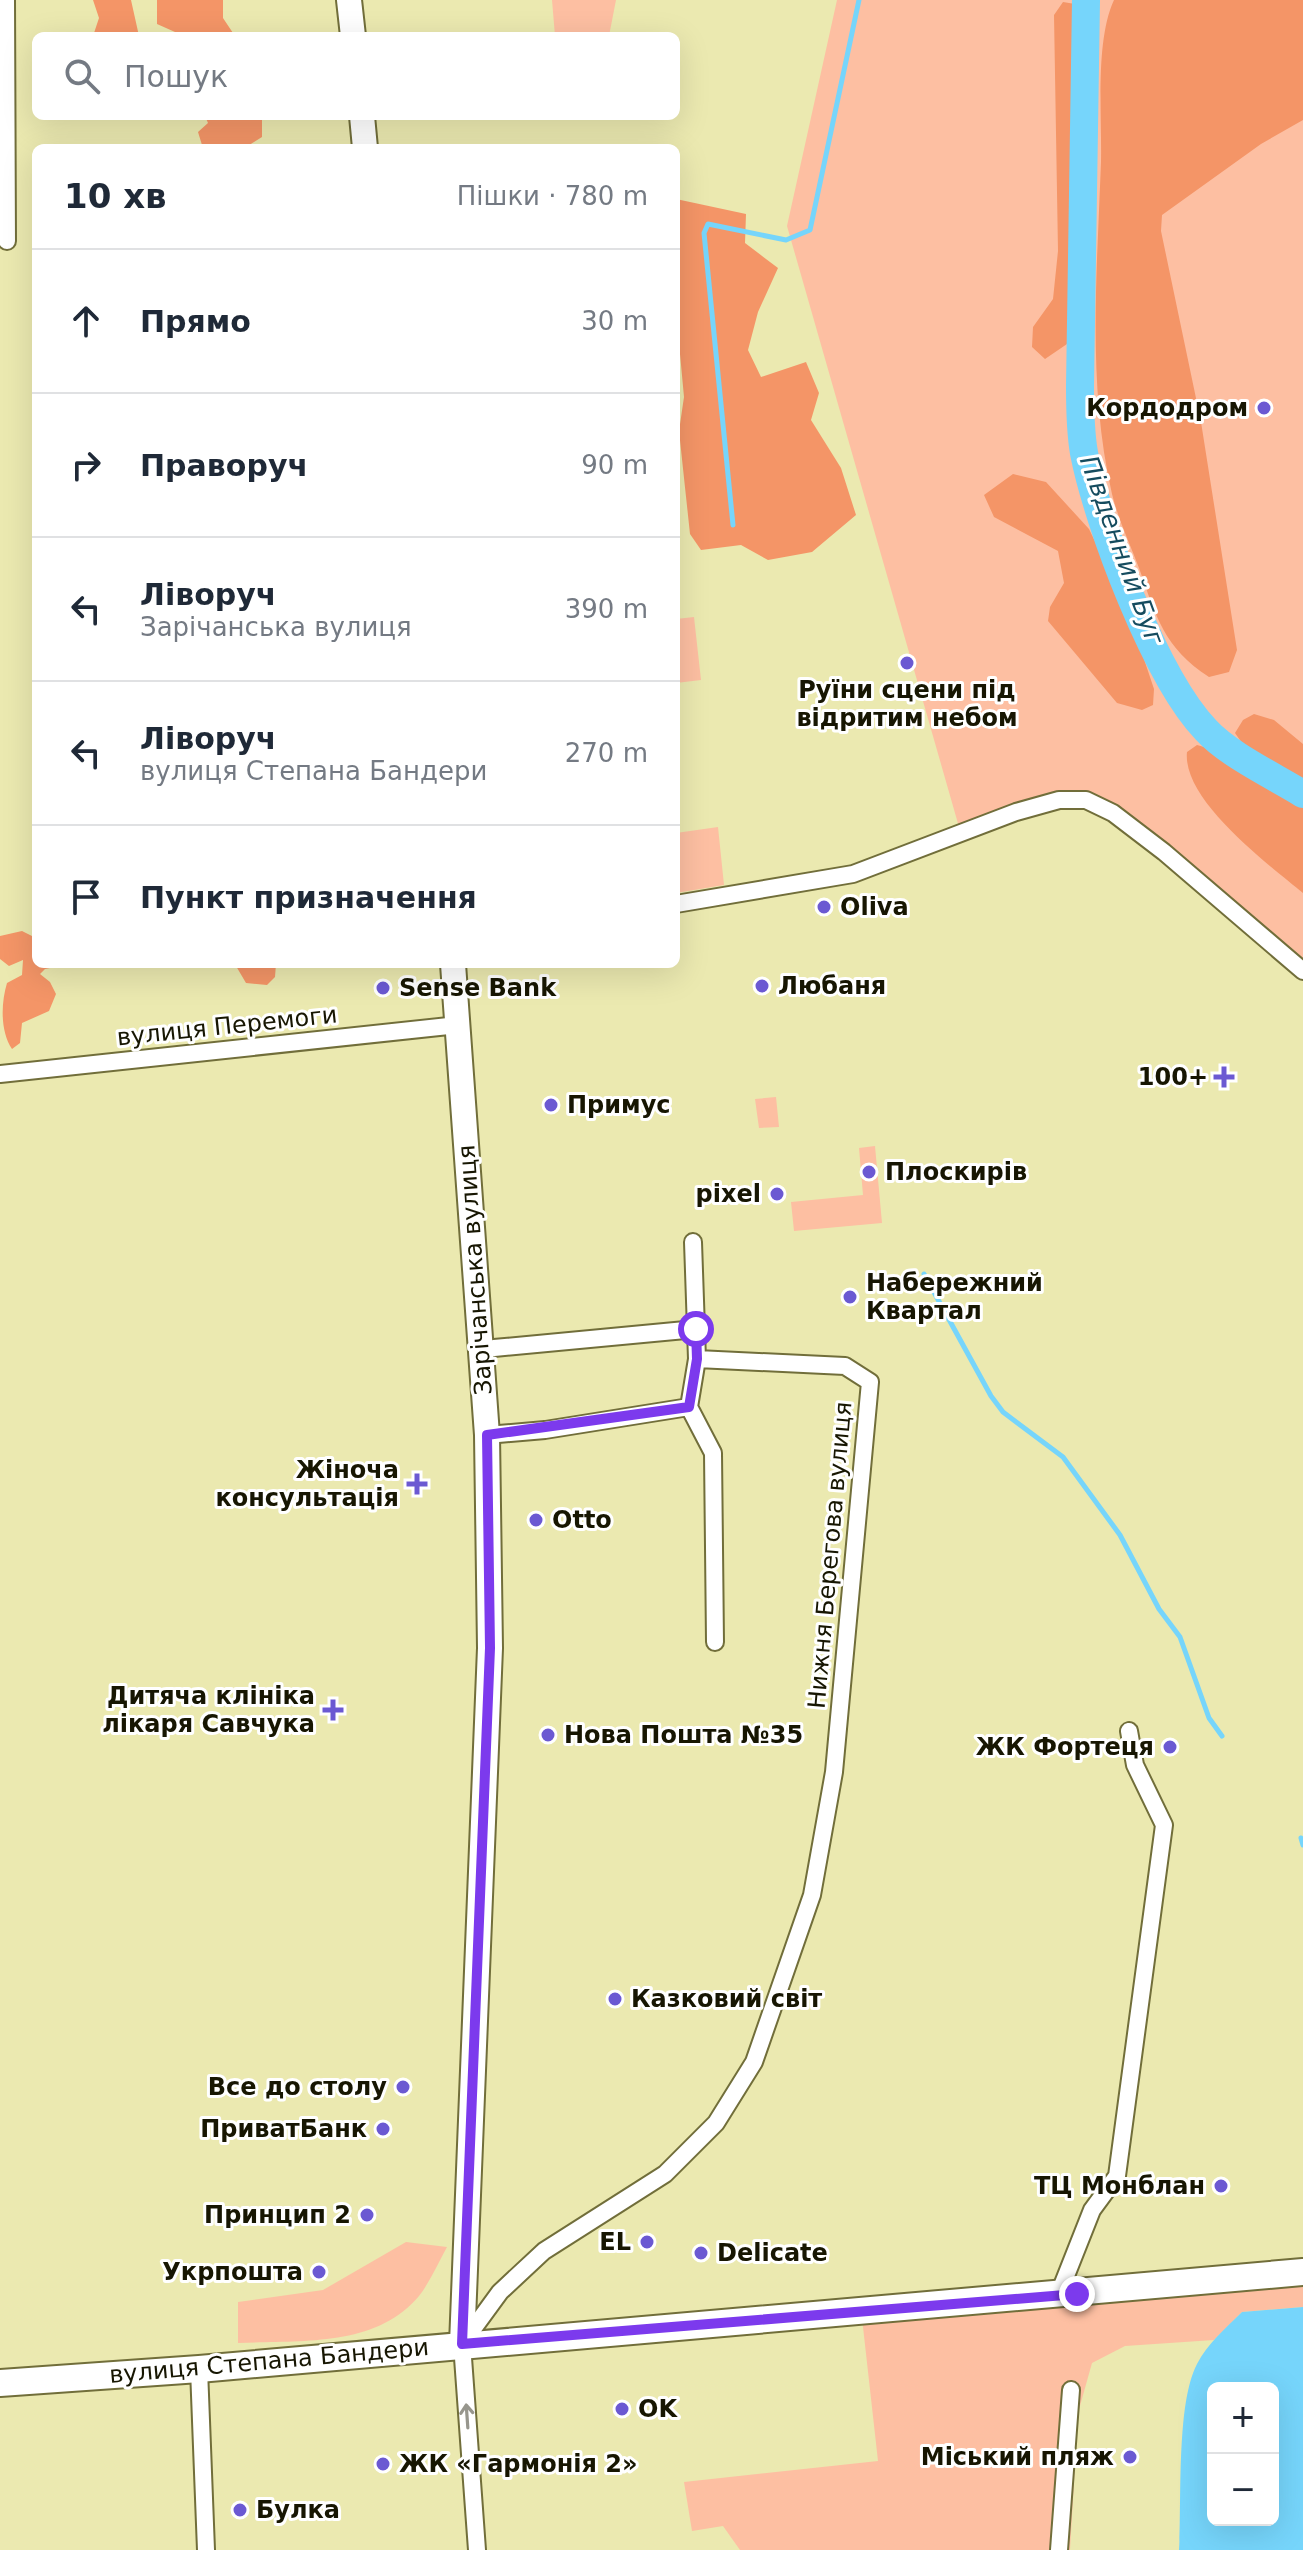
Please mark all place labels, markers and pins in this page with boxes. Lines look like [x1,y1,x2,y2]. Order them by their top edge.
place label: Кордодром [1086,394,1248,422]
marker: Кордодром [1255,399,1273,417]
marker: Руїни сцени під відритим небом [898,654,916,672]
place label: Руїни сцени під відритим небом [796,676,1018,732]
place label: Oliva [840,893,909,921]
marker: Oliva [815,898,833,916]
place label: Любаня [778,972,886,1000]
place label: Sense Bank [399,974,557,1002]
marker: Любаня [753,977,771,995]
marker: Sense Bank [374,979,392,997]
place label: 100+ [1138,1063,1208,1091]
marker: 100+ [1215,1068,1233,1086]
place label: Примус [567,1091,671,1119]
marker: Примус [542,1096,560,1114]
place label: Плоскирів [885,1158,1027,1186]
marker: Плоскирів [860,1163,878,1181]
place label: pixel [696,1180,761,1208]
marker: pixel [768,1185,786,1203]
place label: Набережний Квартал [866,1269,1043,1325]
marker: Набережний Квартал [841,1288,859,1306]
place label: Жіноча консультація [215,1456,399,1512]
marker: Жіноча консультація [406,1473,428,1495]
place label: Otto [552,1506,612,1534]
marker: Otto [527,1511,545,1529]
place label: Дитяча клініка лікаря Савчука [102,1682,315,1738]
marker: Дитяча клініка лікаря Савчука [322,1699,344,1721]
place label: Нова Пошта №35 [564,1721,803,1749]
marker: Нова Пошта №35 [539,1726,557,1744]
place label: ЖК Фортеця [976,1733,1154,1761]
marker: ЖК Фортеця [1161,1738,1179,1756]
place label: Казковий світ [631,1985,822,2013]
marker: Казковий світ [606,1990,624,2008]
place label: Все до столу [208,2073,387,2101]
marker: Все до столу [394,2078,412,2096]
place label: ПриватБанк [200,2115,367,2143]
marker: ПриватБанк [374,2120,392,2138]
place label: ТЦ Монблан [1034,2172,1205,2200]
marker: ТЦ Монблан [1212,2177,1230,2195]
place label: Принцип 2 [204,2201,351,2229]
marker: Принцип 2 [358,2206,376,2224]
place label: EL [599,2228,631,2256]
marker: EL [638,2233,656,2251]
place label: Delicate [717,2239,828,2267]
marker: Delicate [692,2244,710,2262]
place label: Укрпошта [162,2258,303,2286]
marker: Укрпошта [310,2263,328,2281]
place label: OK [638,2395,678,2423]
marker: OK [613,2400,631,2418]
place label: Міський пляж [921,2443,1114,2471]
marker: Міський пляж [1121,2448,1139,2466]
place label: ЖК «Гармонія 2» [399,2450,637,2478]
marker: ЖК «Гармонія 2» [374,2455,392,2473]
place label: Булка [256,2496,340,2524]
marker: Булка [231,2501,249,2519]

